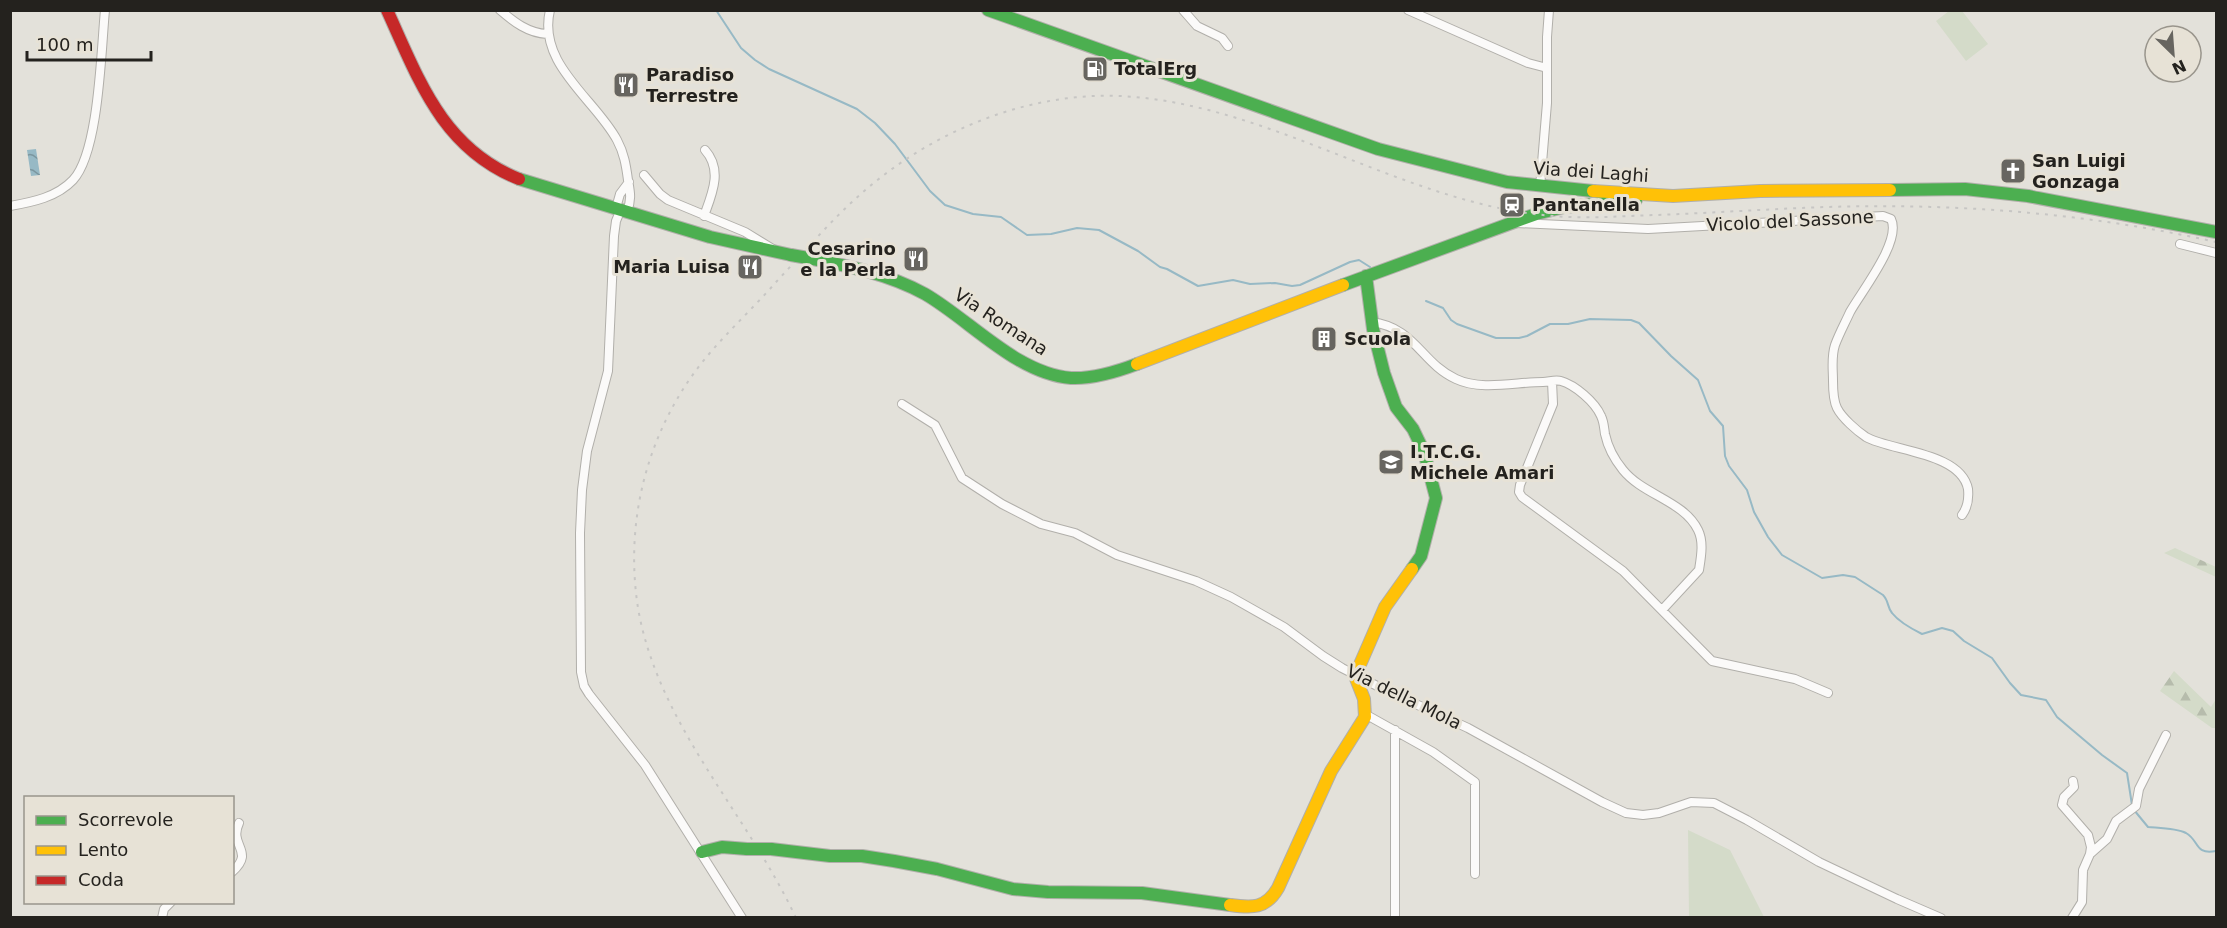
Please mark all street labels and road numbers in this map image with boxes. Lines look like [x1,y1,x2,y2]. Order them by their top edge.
street label: Via dei Laghi [1533,157,1650,186]
street label: Vicolo del Sassone [1706,206,1874,235]
street label: Via Romana [951,284,1052,360]
street label: Via della Mola [1343,660,1465,733]

